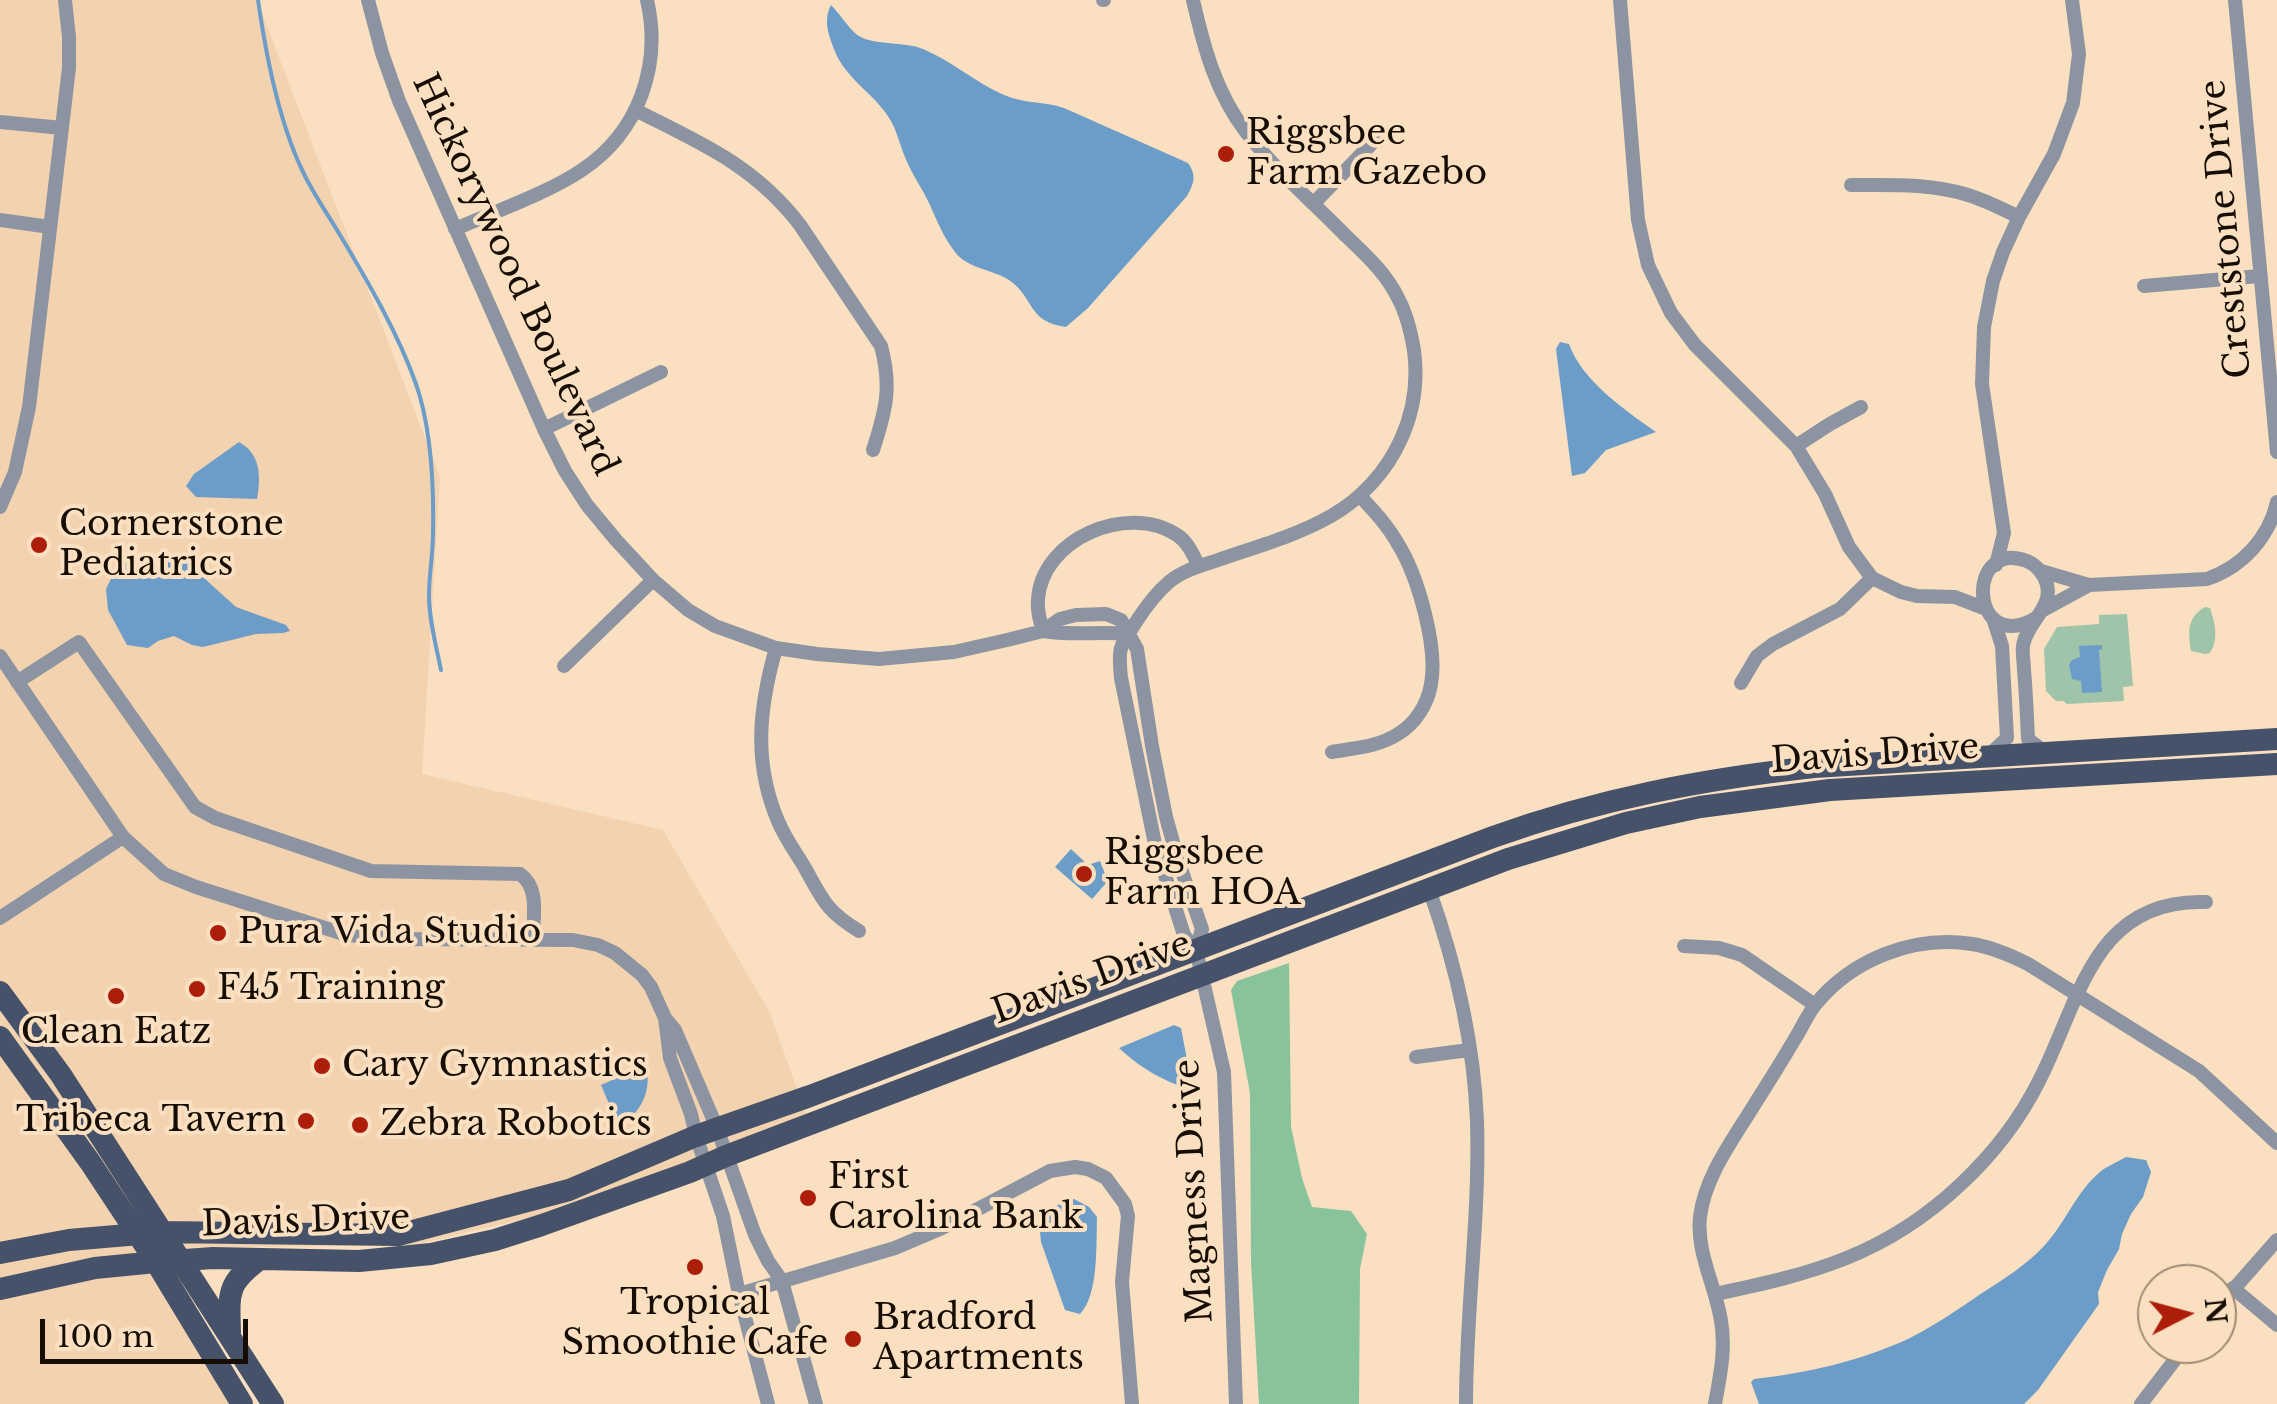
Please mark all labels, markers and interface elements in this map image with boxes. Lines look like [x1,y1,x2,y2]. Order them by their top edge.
street label: Hickorywood Boulevard [402,67,626,483]
street label: Creststone Drive [2193,78,2261,380]
place label: Riggsbee Farm Gazebo [1246,113,1487,195]
marker: Riggsbee Farm Gazebo [1215,143,1237,165]
place label: Cornerstone Pediatrics [59,504,284,586]
marker: Cornerstone Pediatrics [28,534,50,556]
street label: Davis Drive [1769,727,1981,783]
place label: Riggsbee Farm HOA [1104,833,1301,915]
marker: Riggsbee Farm HOA [1073,863,1095,885]
place label: Pura Vida Studio [238,912,541,954]
marker: Pura Vida Studio [207,922,229,944]
street label: Davis Drive [987,924,1197,1034]
place label: F45 Training [217,968,445,1010]
marker: F45 Training [186,978,208,1000]
marker: Clean Eatz [105,985,127,1007]
place label: Clean Eatz [21,1012,211,1054]
place label: Cary Gymnastics [342,1045,648,1087]
marker: Cary Gymnastics [311,1055,333,1077]
street label: Magness Drive [1167,1058,1223,1324]
place label: Tribeca Tavern [16,1100,286,1142]
place label: Zebra Robotics [380,1104,652,1146]
marker: Tribeca Tavern [295,1110,317,1132]
marker: Zebra Robotics [349,1114,371,1136]
place label: First Carolina Bank [828,1157,1083,1239]
marker: First Carolina Bank [797,1187,819,1209]
street label: Davis Drive [201,1197,411,1247]
marker: Tropical Smoothie Cafe [684,1256,706,1278]
north arrow [2137,1264,2237,1364]
place label: Tropical Smoothie Cafe [562,1283,828,1365]
text: N [2197,1296,2234,1326]
place label: Bradford Apartments [873,1298,1084,1380]
scale bar [45,1299,252,1361]
text: 100 m [57,1318,154,1355]
marker: Bradford Apartments [842,1328,864,1350]

